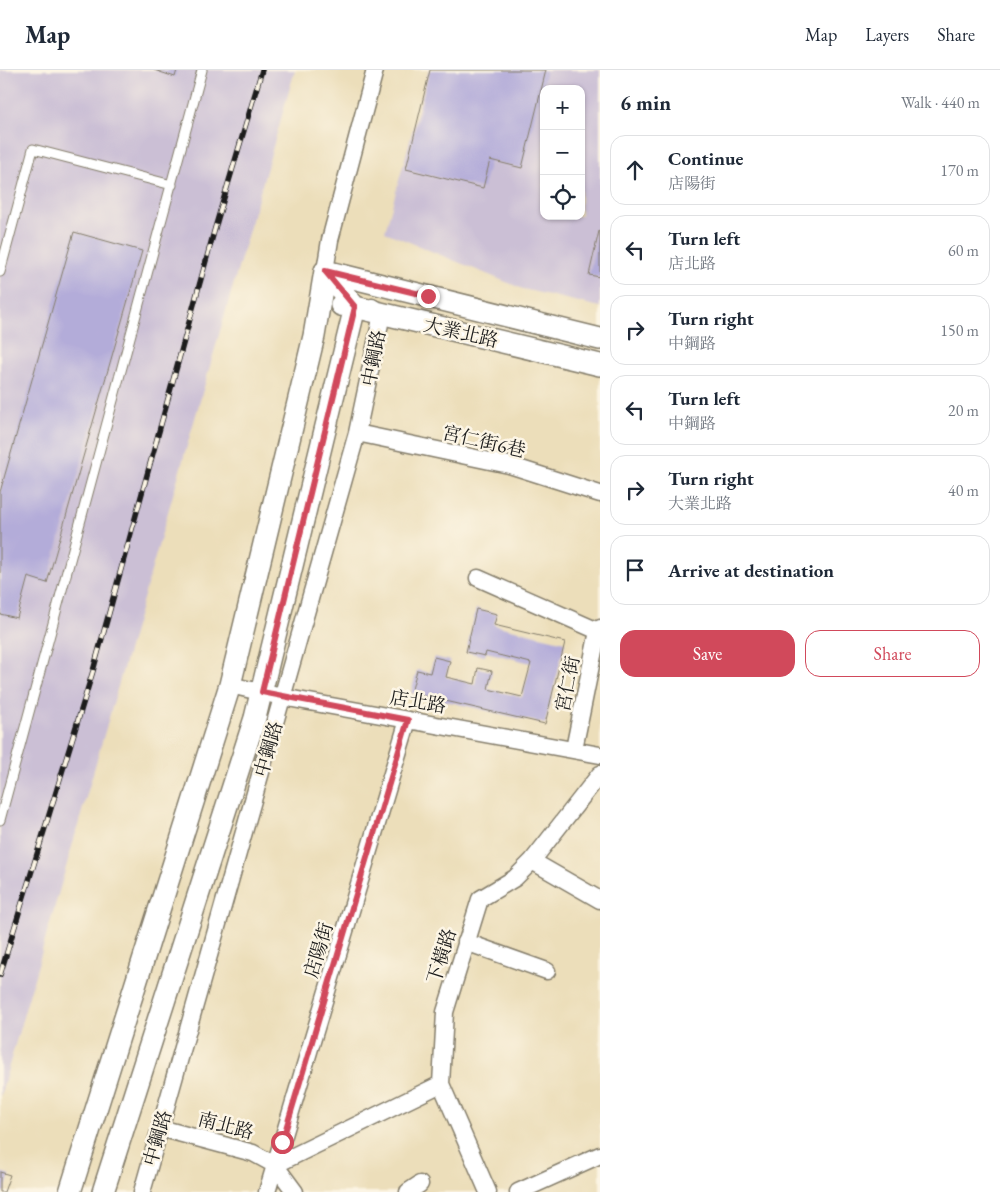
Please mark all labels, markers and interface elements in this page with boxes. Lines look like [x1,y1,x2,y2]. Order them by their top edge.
text: Map [25,19,70,50]
text: Map [805,23,837,46]
text: Layers [865,23,909,46]
text: Share [937,23,975,46]
map controls [540,85,585,220]
button: + [540,85,585,130]
text: 6 min [620,89,671,116]
text: Walk · 440 m [901,92,980,113]
button: − [540,130,585,175]
text: Continue [668,146,743,171]
icon: ahead [621,156,649,184]
text: 170 m [940,160,979,181]
text: 店陽街 [668,173,716,194]
button: locate [540,175,585,220]
text: Turn left [668,226,740,251]
icon: left [621,236,649,264]
text: 60 m [948,240,979,261]
text: 店北路 [668,253,716,274]
route end [417,285,440,308]
text: Turn right [668,306,754,331]
street label: 大業北路 [421,312,501,353]
icon: right [621,316,649,344]
text: 150 m [940,320,979,341]
street label: 中鋼路 [356,328,391,388]
text: 中鋼路 [668,333,716,354]
text: Turn left [668,386,740,411]
icon: left [621,396,649,424]
text: 20 m [948,400,979,421]
text: 中鋼路 [668,413,716,434]
street label: 宮仁街6巷 [440,420,528,463]
text: Turn right [668,466,754,491]
icon: right [621,476,649,504]
text: 40 m [948,480,979,501]
text: 大業北路 [668,493,732,514]
icon: arrive [621,556,649,584]
text: Arrive at destination [668,558,834,583]
button: Save [620,630,795,677]
button: Share [805,630,980,677]
street label: 宮仁街 [550,654,585,714]
street label: 店北路 [388,684,448,719]
street label: 中鋼路 [249,718,288,780]
street label: 店陽街 [298,919,339,981]
street label: 下橫路 [421,925,462,987]
street label: 南北路 [195,1106,257,1145]
street label: 中鋼路 [138,1107,177,1169]
route start [271,1131,294,1154]

